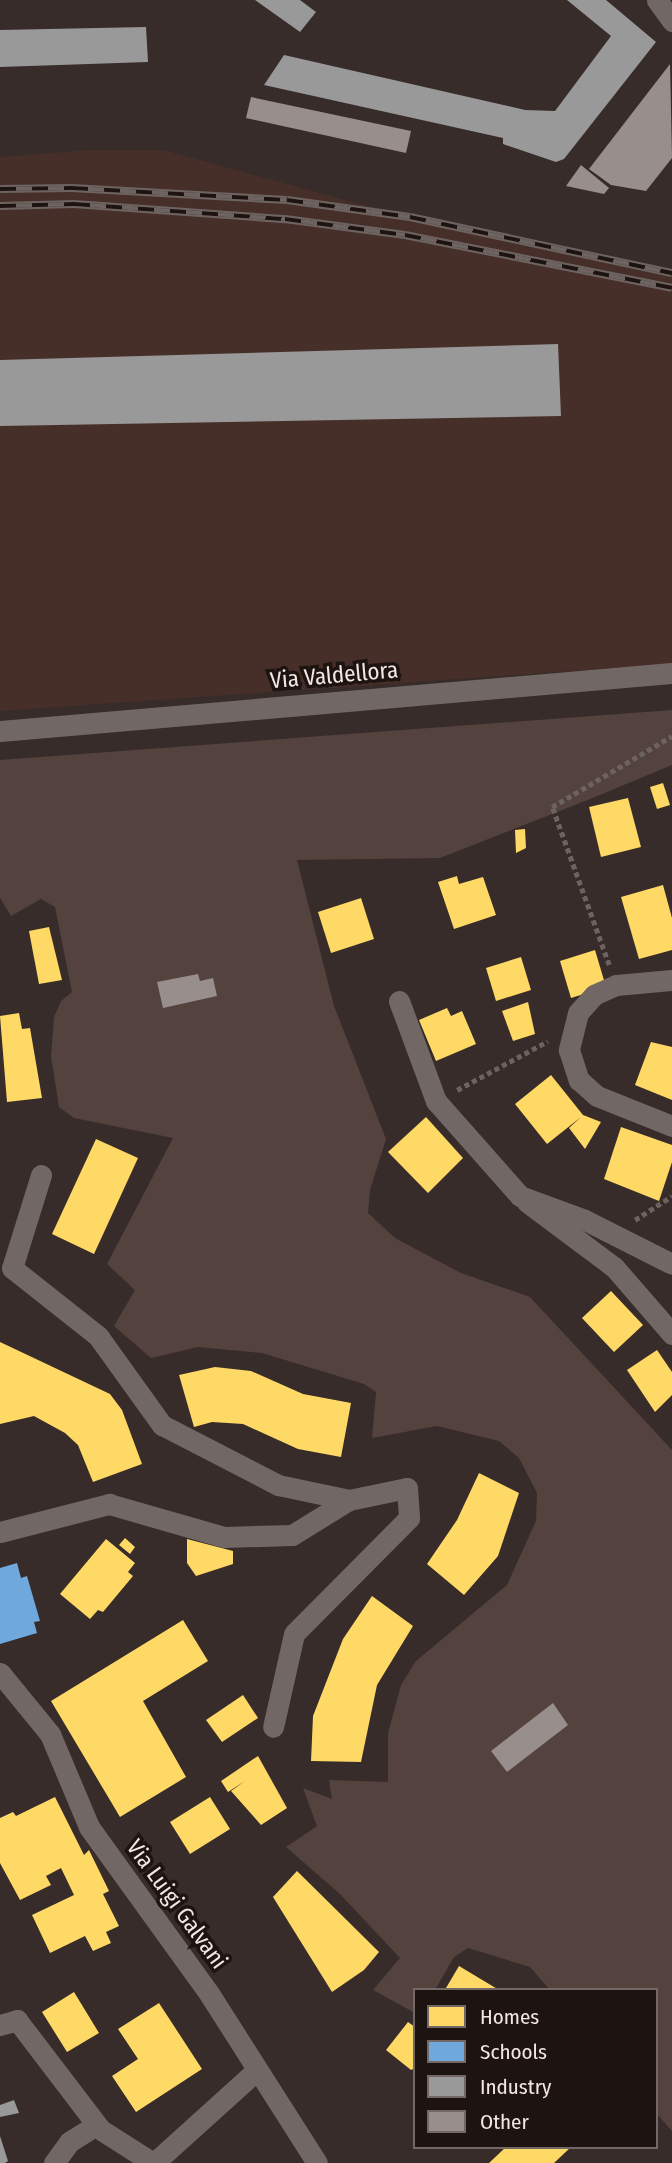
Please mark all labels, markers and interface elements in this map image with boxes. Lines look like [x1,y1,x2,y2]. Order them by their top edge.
street label: Via Valdellora [269,656,399,694]
street label: Via Luigi Galvani [121,1834,233,1974]
legend [413,1988,658,2149]
text: Homes [480,2004,539,2030]
text: Schools [480,2039,547,2065]
text: Industry [480,2074,551,2100]
text: Other [480,2109,529,2135]

